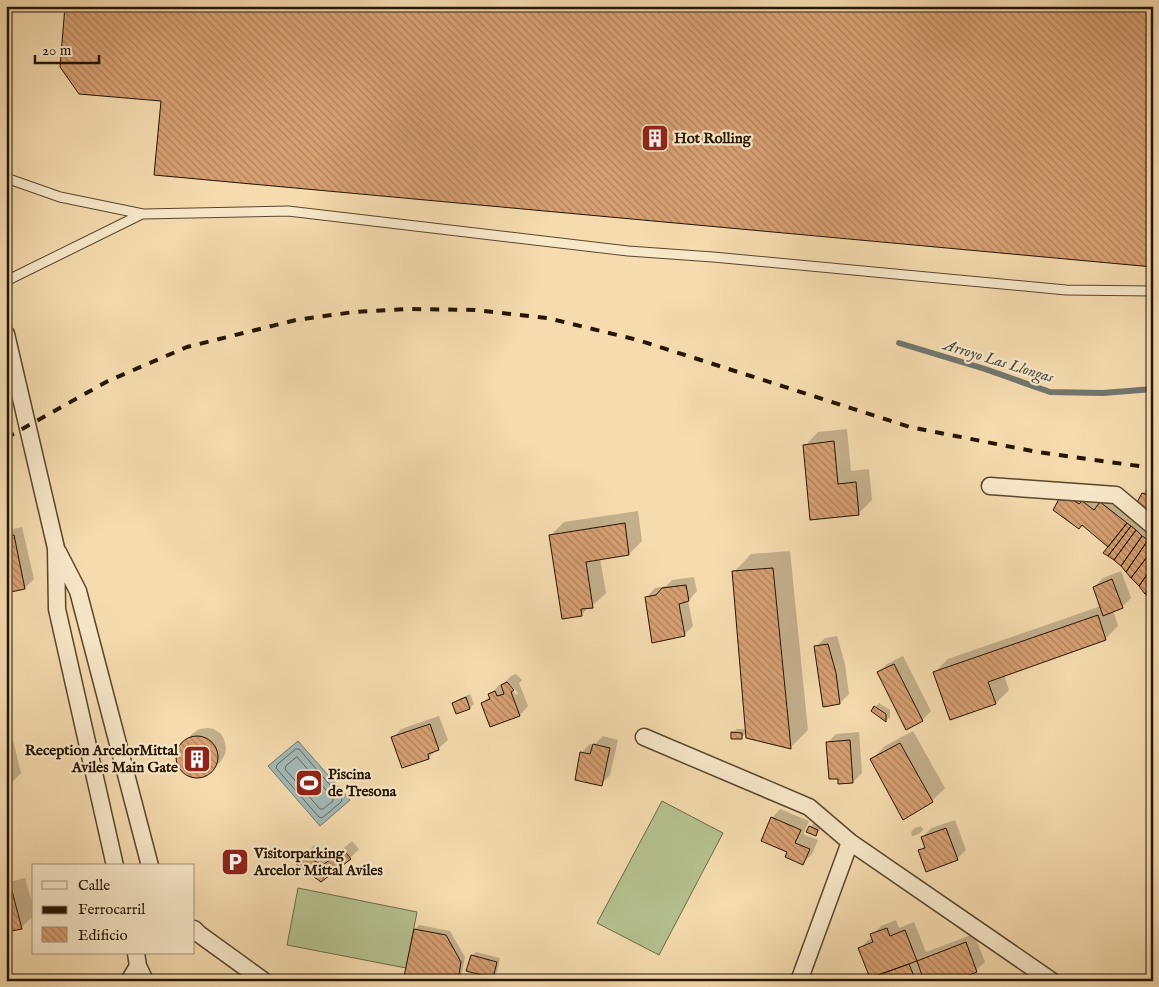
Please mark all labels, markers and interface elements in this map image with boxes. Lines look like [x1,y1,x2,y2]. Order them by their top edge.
scale bar [35,32,99,64]
text: 20 m [42,41,72,60]
building icon: Hot Rolling [640,123,670,153]
place label: Hot Rolling [674,129,752,148]
water label: Arroyo Las Llongas [939,335,1056,388]
place label: Reception ArcelorMittal Aviles Main Gate [25,741,179,777]
building icon: Reception ArcelorMittal Aviles Main Gate [182,744,212,774]
place label: Piscina de Tresona [328,765,397,801]
sports icon: Piscina de Tresona [294,768,324,798]
place label: Visitorparking Arcelor Mittal Aviles [253,844,383,880]
parking icon: Visitorparking Arcelor Mittal Aviles [220,847,250,877]
legend [32,864,195,954]
text: Calle [78,876,110,895]
text: Ferrocarril [78,900,146,919]
text: Edificio [78,926,128,945]

